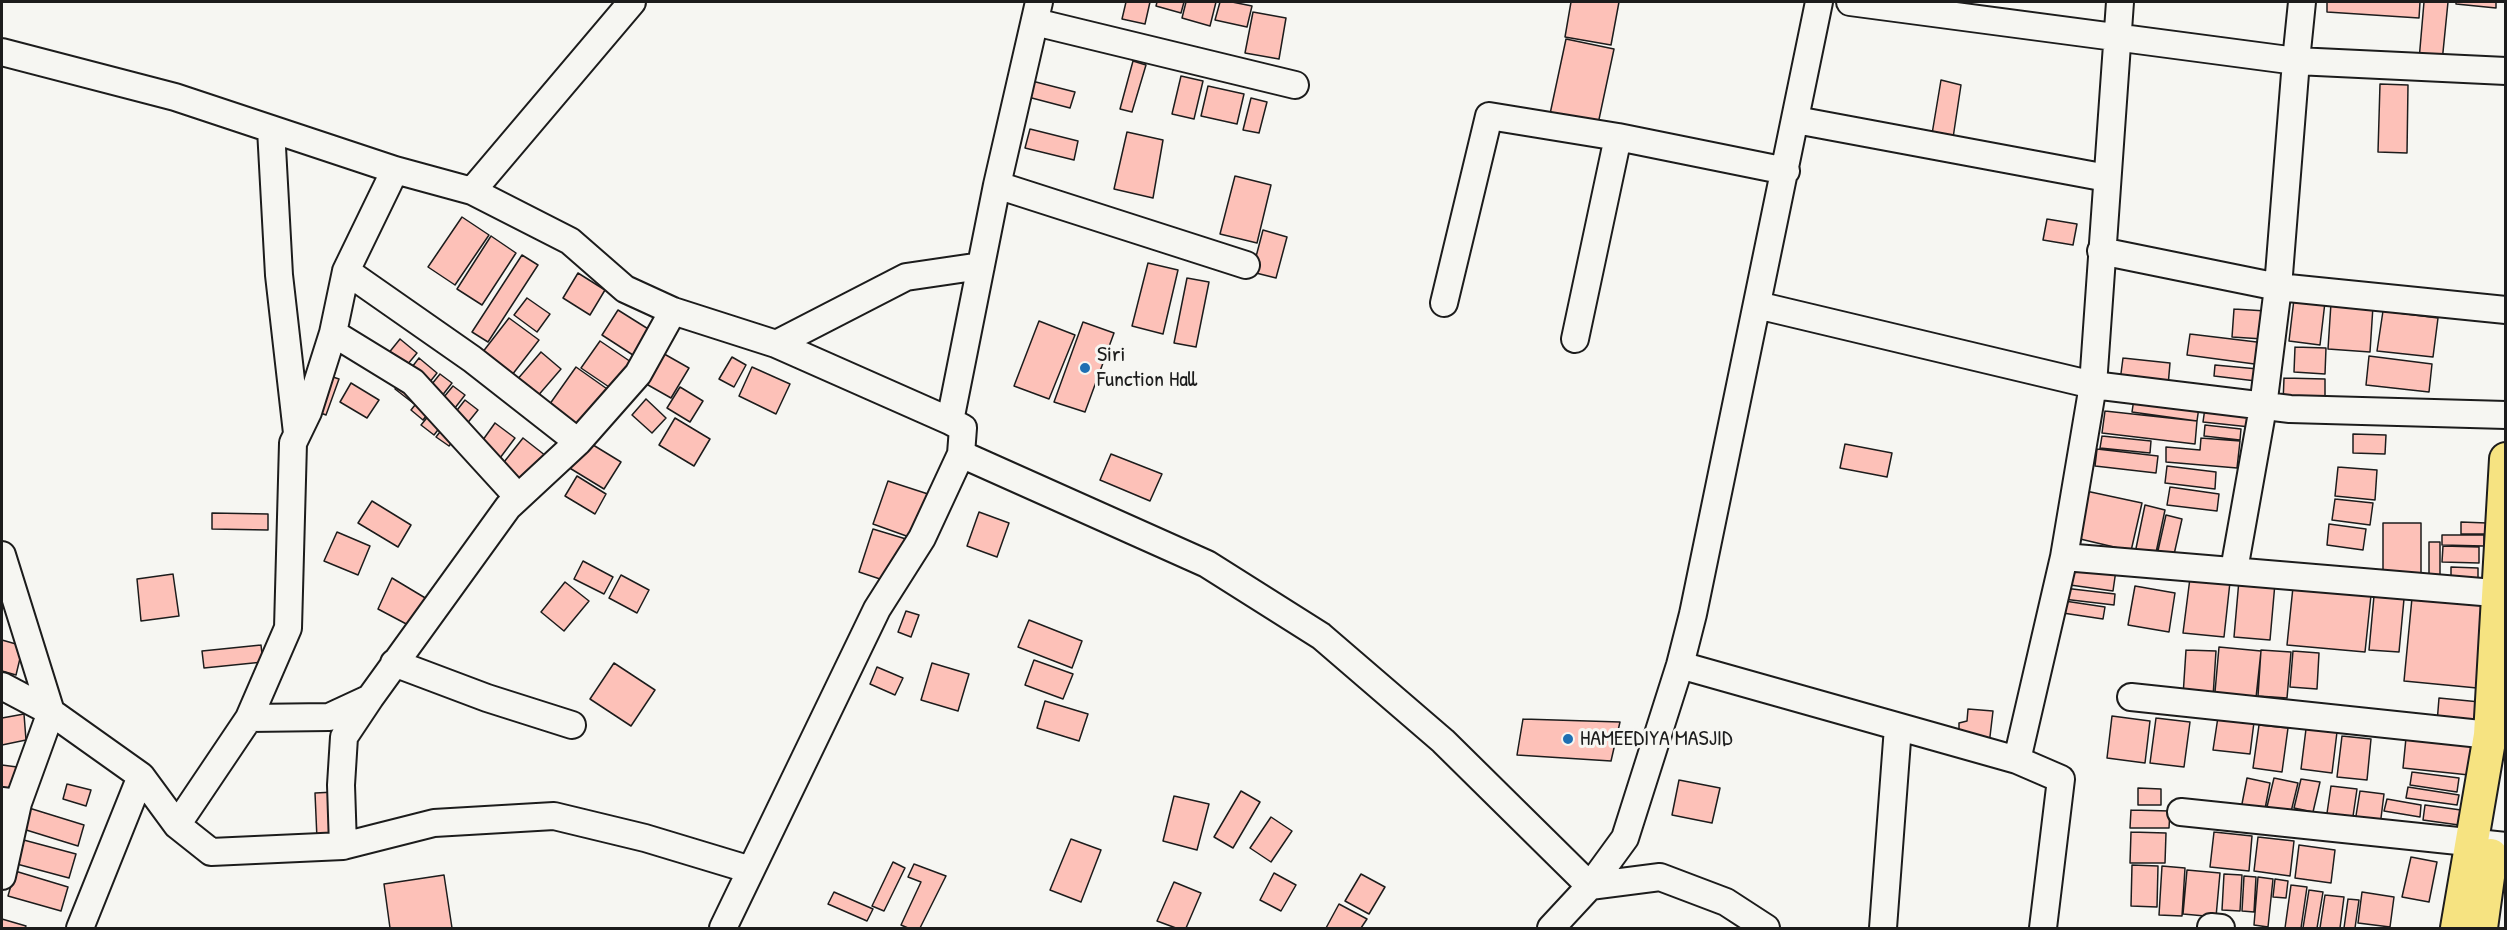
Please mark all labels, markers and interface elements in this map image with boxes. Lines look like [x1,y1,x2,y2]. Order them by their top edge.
place label: Siri Function Hall [1097,342,1197,394]
marker: Siri Function Hall [1078,361,1092,375]
place label: HAMEEDIYA MASJID [1580,726,1732,752]
marker: HAMEEDIYA MASJID [1561,732,1575,746]

